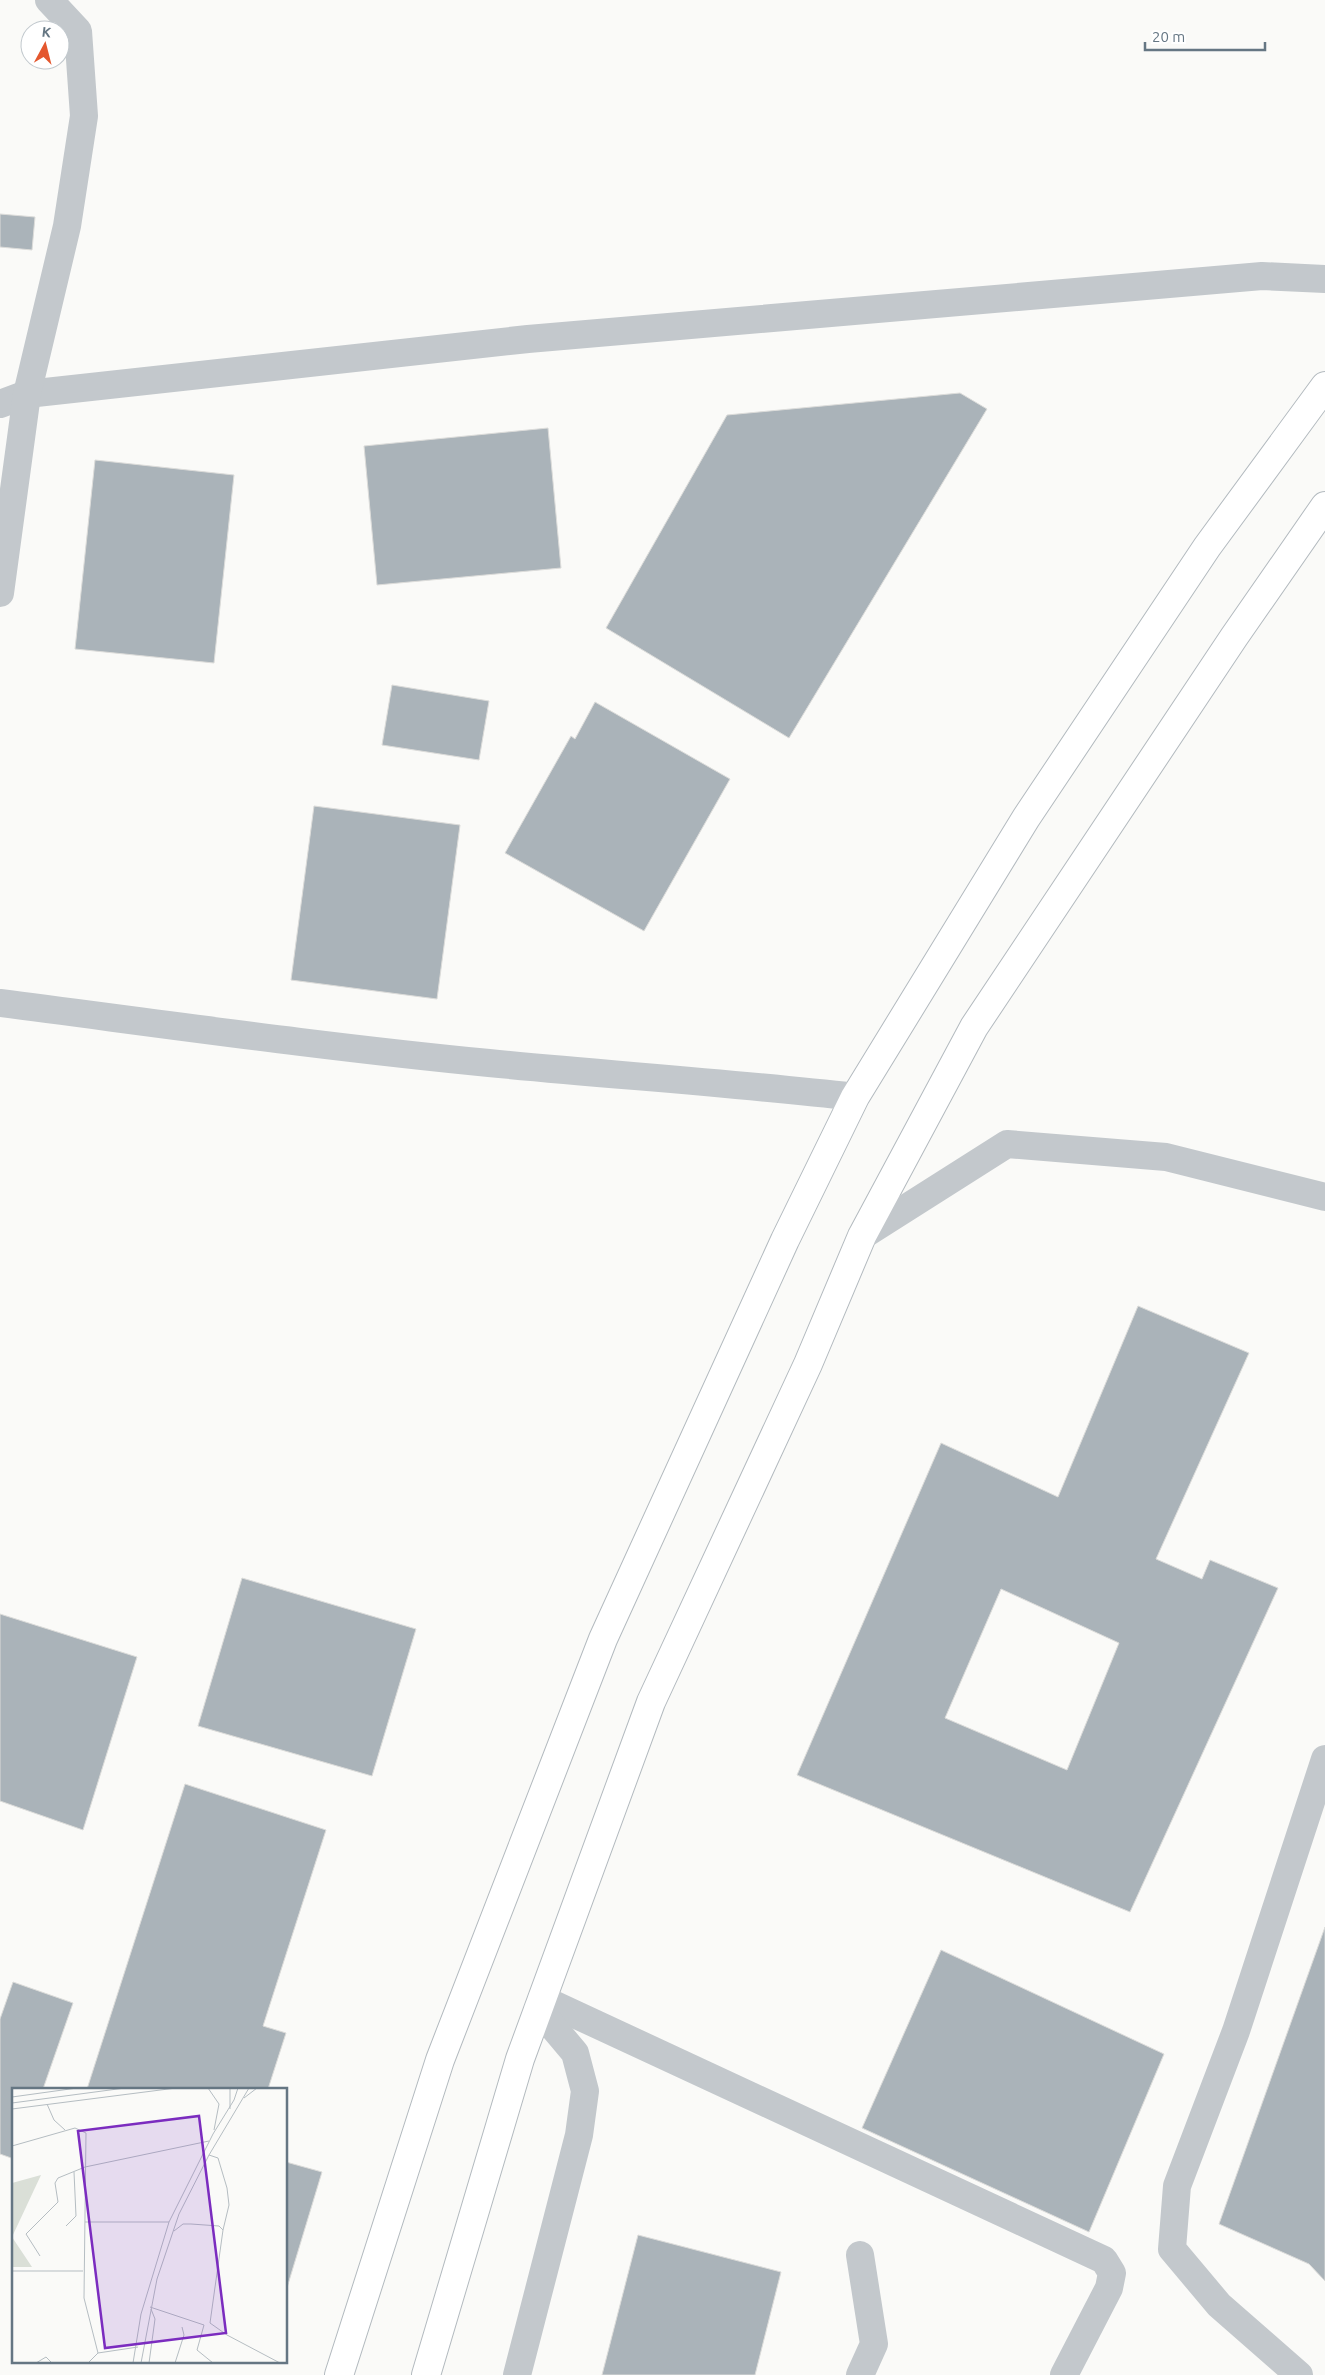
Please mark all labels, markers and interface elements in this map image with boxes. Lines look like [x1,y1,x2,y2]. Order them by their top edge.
north arrow [20,20,70,70]
scale bar [1145,20,1265,52]
text: K [41,24,53,41]
text: 20 m [1152,28,1185,45]
inset map [12,2088,288,2362]

